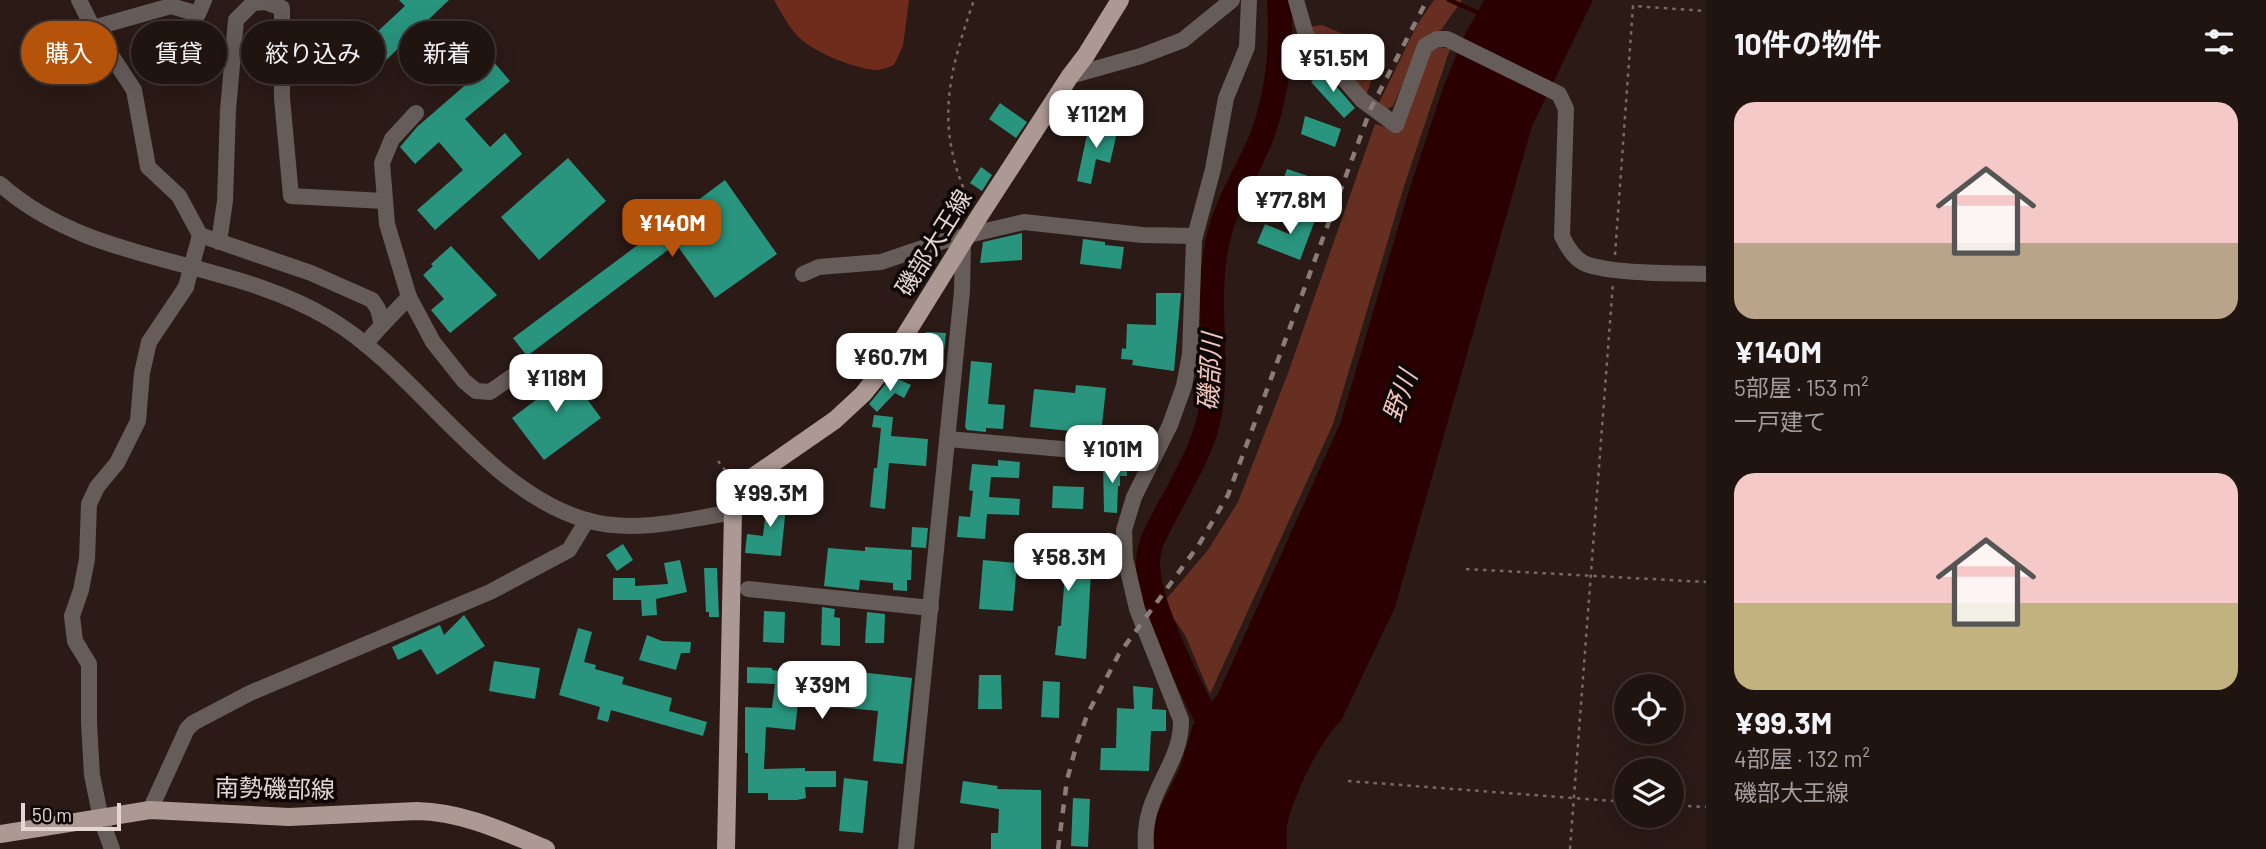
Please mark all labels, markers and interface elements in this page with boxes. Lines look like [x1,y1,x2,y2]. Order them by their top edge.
chip: 購入 [21,21,117,84]
chip: 賃貸 [131,21,227,84]
chip: 絞り込み [241,21,385,84]
chip: 新着 [399,21,495,84]
icon: filters [2200,23,2238,61]
text: 10件の物件 [1734,25,1882,61]
pin: ¥51.5M [1276,34,1390,94]
text: ¥51.5M [1297,43,1369,71]
pin: ¥112M [1047,90,1145,150]
text: ¥112M [1065,99,1127,127]
icon: home [1923,148,2049,274]
pin: ¥77.8M [1233,176,1347,236]
street label: 磯部大王線 [889,184,977,301]
text: ¥77.8M [1254,185,1326,213]
pin: ¥140M [623,200,721,259]
text: ¥140M [638,208,706,236]
water label: 磯部川 [1191,329,1226,412]
text: ¥140M [1734,333,1822,369]
pin: ¥60.7M [833,334,947,393]
text: ¥60.7M [852,342,928,370]
pin: ¥118M [507,354,605,414]
text: ¥118M [525,363,587,391]
water label: 野川 [1375,363,1423,425]
text: 5部屋 · 153 m² [1734,373,1869,401]
text: 一戸建て [1734,407,1826,435]
pin: ¥101M [1063,426,1161,485]
text: ¥101M [1081,434,1143,462]
pin: ¥99.3M [713,470,827,529]
text: ¥99.3M [732,478,808,506]
icon: home [1923,519,2049,645]
pin: ¥58.3M [1011,534,1125,593]
text: ¥58.3M [1030,542,1106,570]
pin: ¥39M [781,662,863,721]
text: ¥39M [794,670,850,698]
map controls [1614,674,1684,828]
button: locate [1614,674,1684,744]
text: ¥99.3M [1734,704,1832,740]
text: 4部屋 · 132 m² [1734,744,1870,772]
button: layers [1614,758,1684,828]
street label: 南勢磯部線 [215,772,335,803]
text: 磯部大王線 [1734,778,1849,806]
scale bar [21,800,121,832]
text: 50 m [32,803,72,826]

